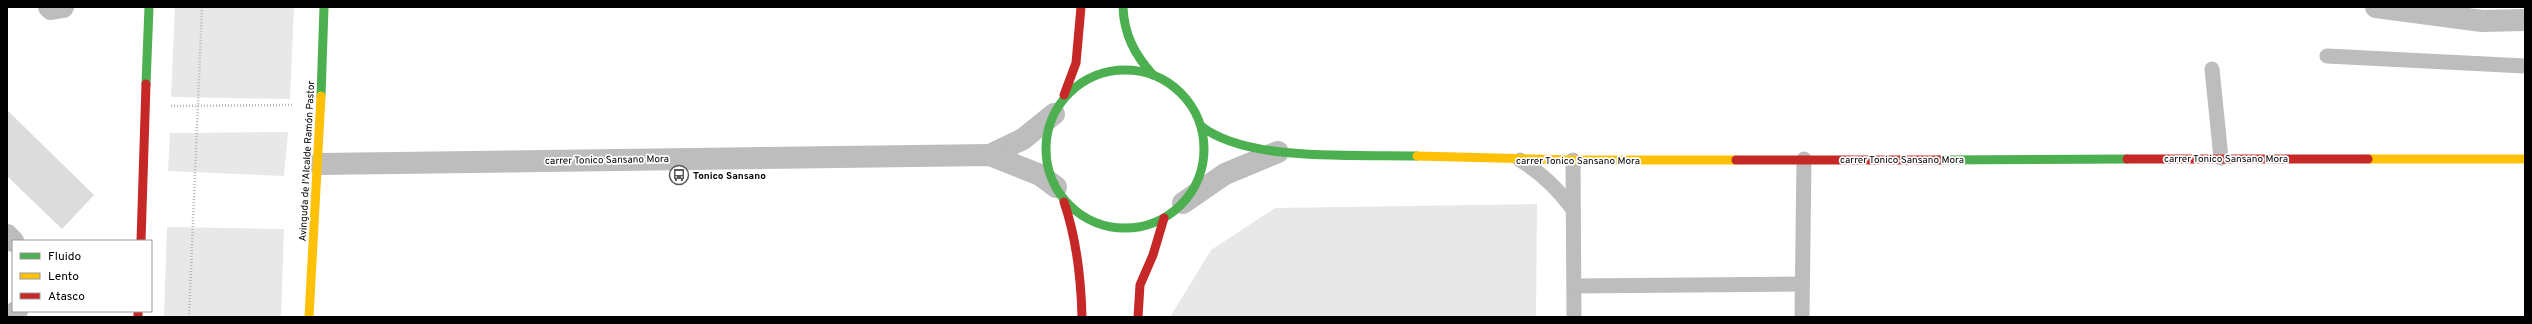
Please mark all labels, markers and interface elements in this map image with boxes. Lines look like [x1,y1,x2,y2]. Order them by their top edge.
street label: Avinguda de l'Alcalde Ramón Pastor [297,80,318,242]
street label: carrer Tonico Sansano Mora [545,153,669,168]
street label: carrer Tonico Sansano Mora [2164,153,2288,166]
street label: carrer Tonico Sansano Mora [1840,154,1964,167]
street label: carrer Tonico Sansano Mora [1516,155,1640,168]
bus stop icon: Tonico Sansano [668,164,690,186]
place label: Tonico Sansano [693,170,766,183]
legend [12,240,152,312]
text: Fluido [48,249,81,265]
text: Lento [48,269,79,285]
text: Atasco [48,289,85,305]

